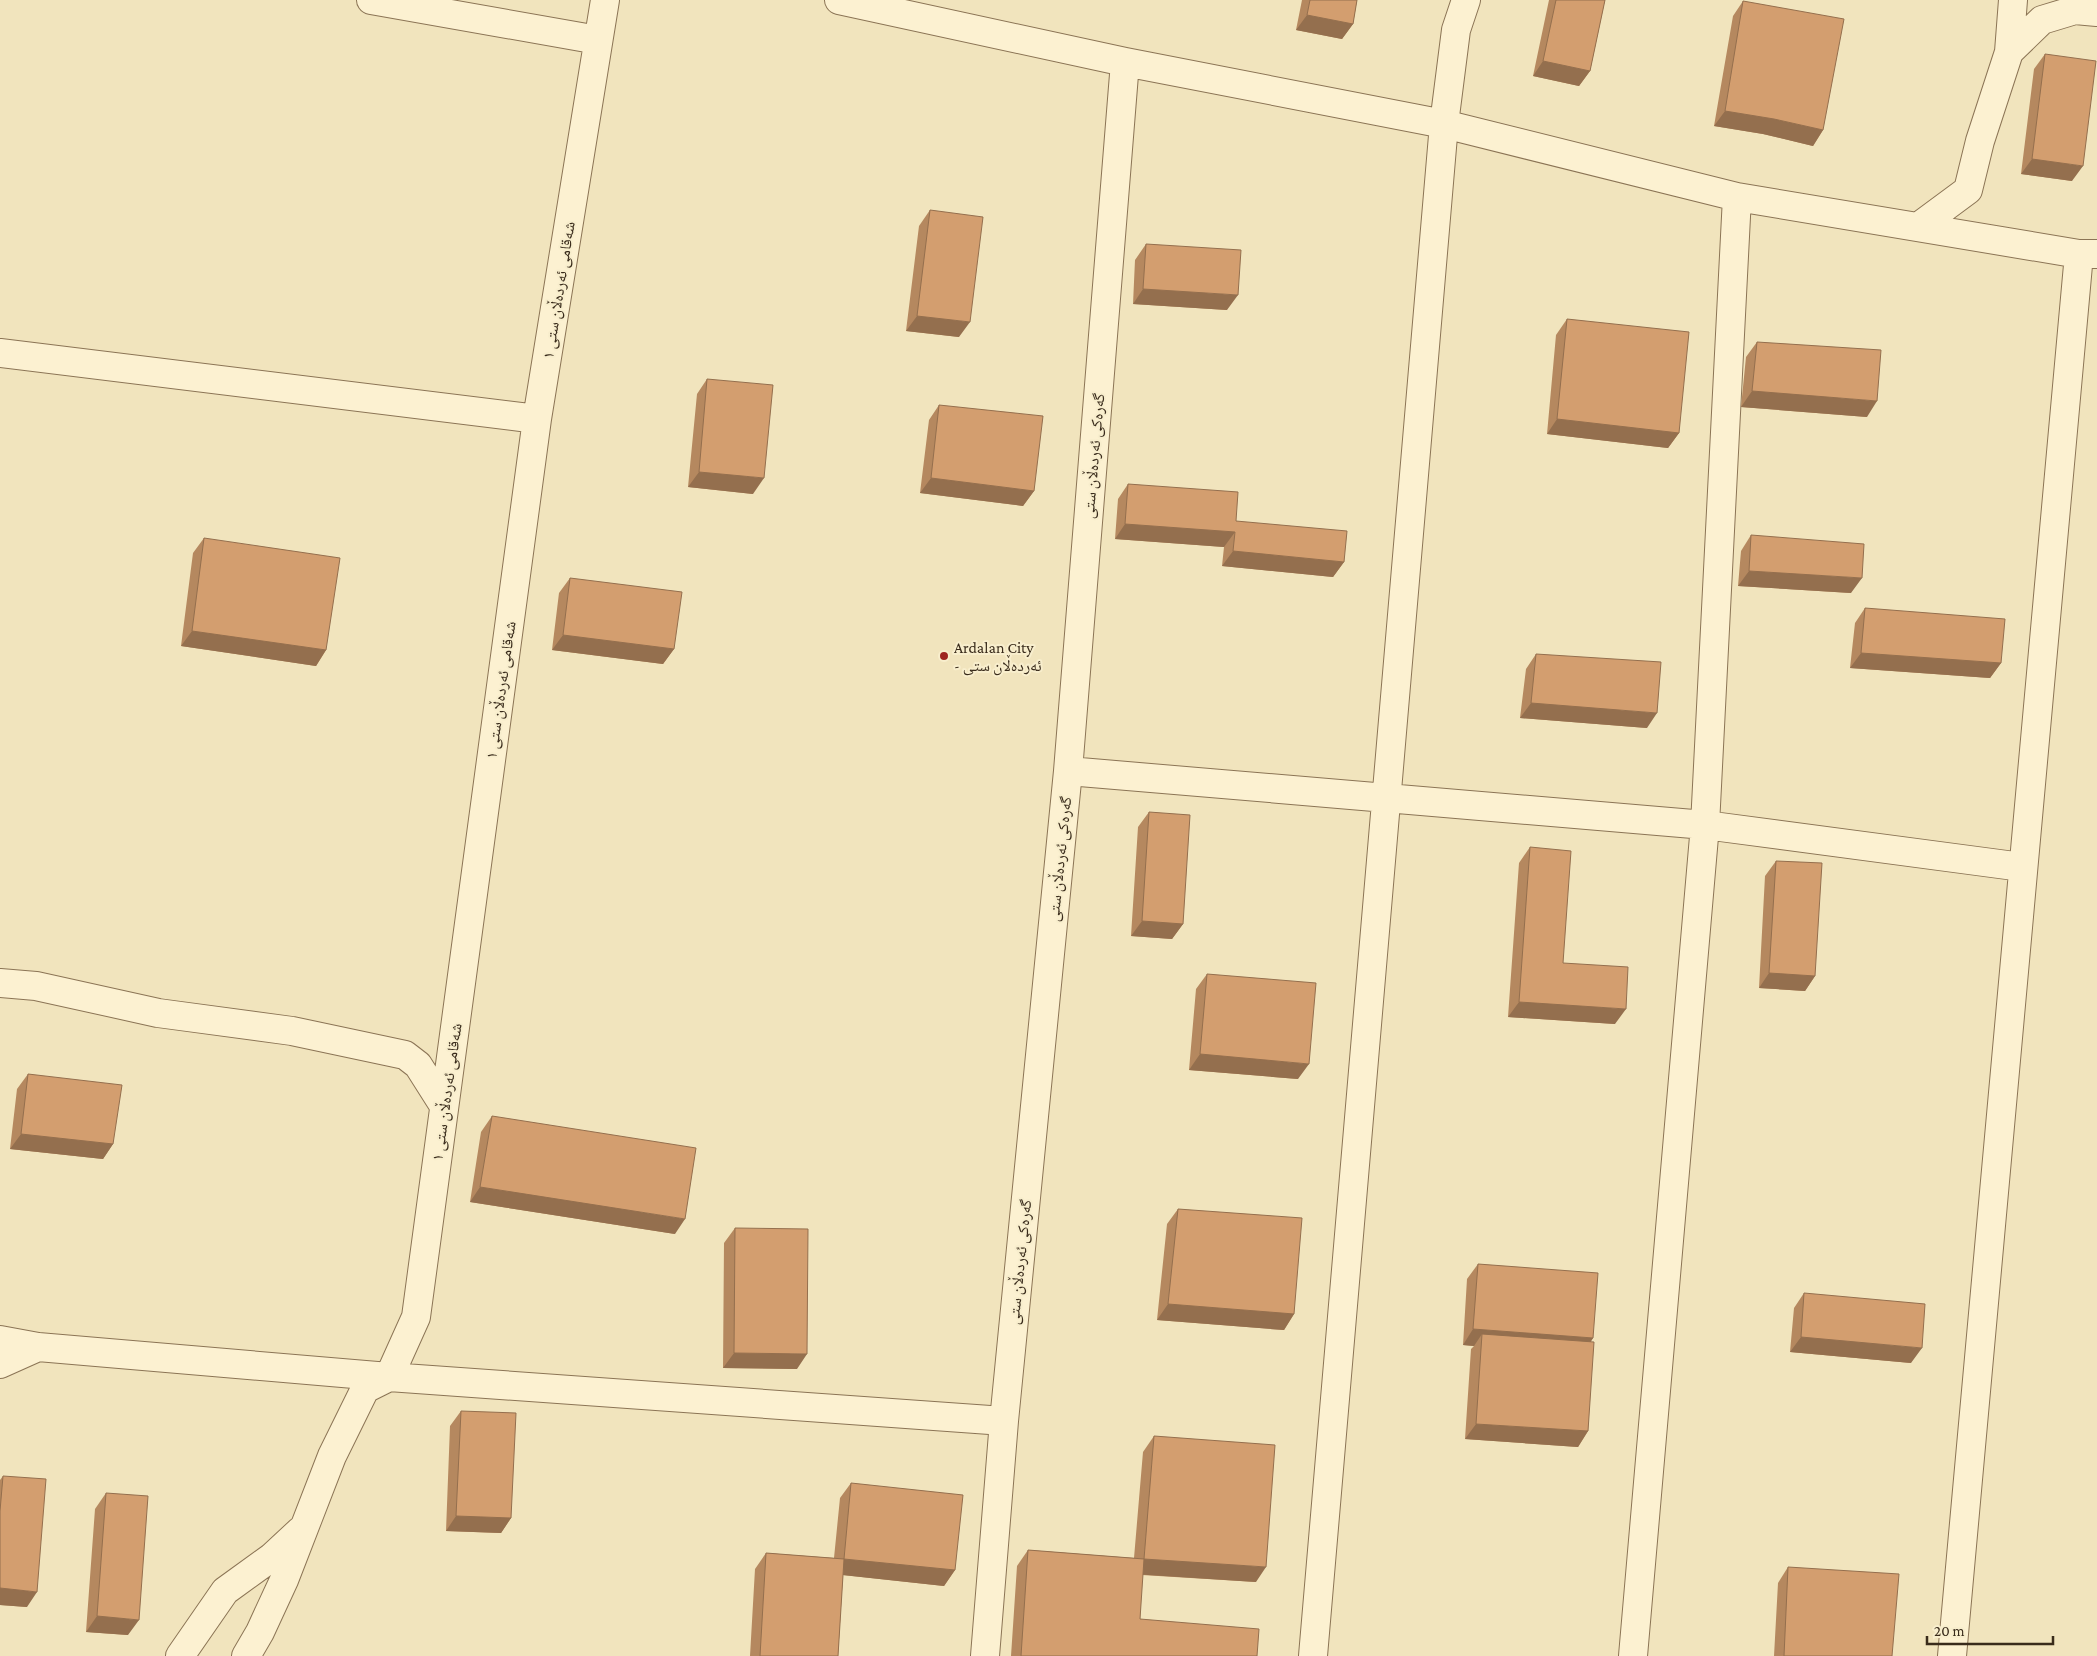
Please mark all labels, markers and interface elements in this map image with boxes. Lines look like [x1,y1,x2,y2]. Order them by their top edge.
street label: شەقامی ئەردەڵان ستی ١ [537,220,580,360]
street label: گەرەکی ئەردەڵان ستی [1077,392,1109,520]
street label: شەقامی ئەردەڵان ستی ١ [480,620,521,760]
place label: Ardalan City - ئەردەڵان ستی [954,639,1042,676]
marker: Ardalan City - ئەردەڵان ستی [938,650,950,662]
street label: گەرەکی ئەردەڵان ستی [1042,795,1077,923]
street label: شەقامی ئەردەڵان ستی ١ [426,1022,467,1162]
street label: گەرەکی ئەردەڵان ستی [1002,1198,1037,1326]
scale bar [1927,1614,2053,1646]
text: 20 m [1934,1623,1965,1639]

